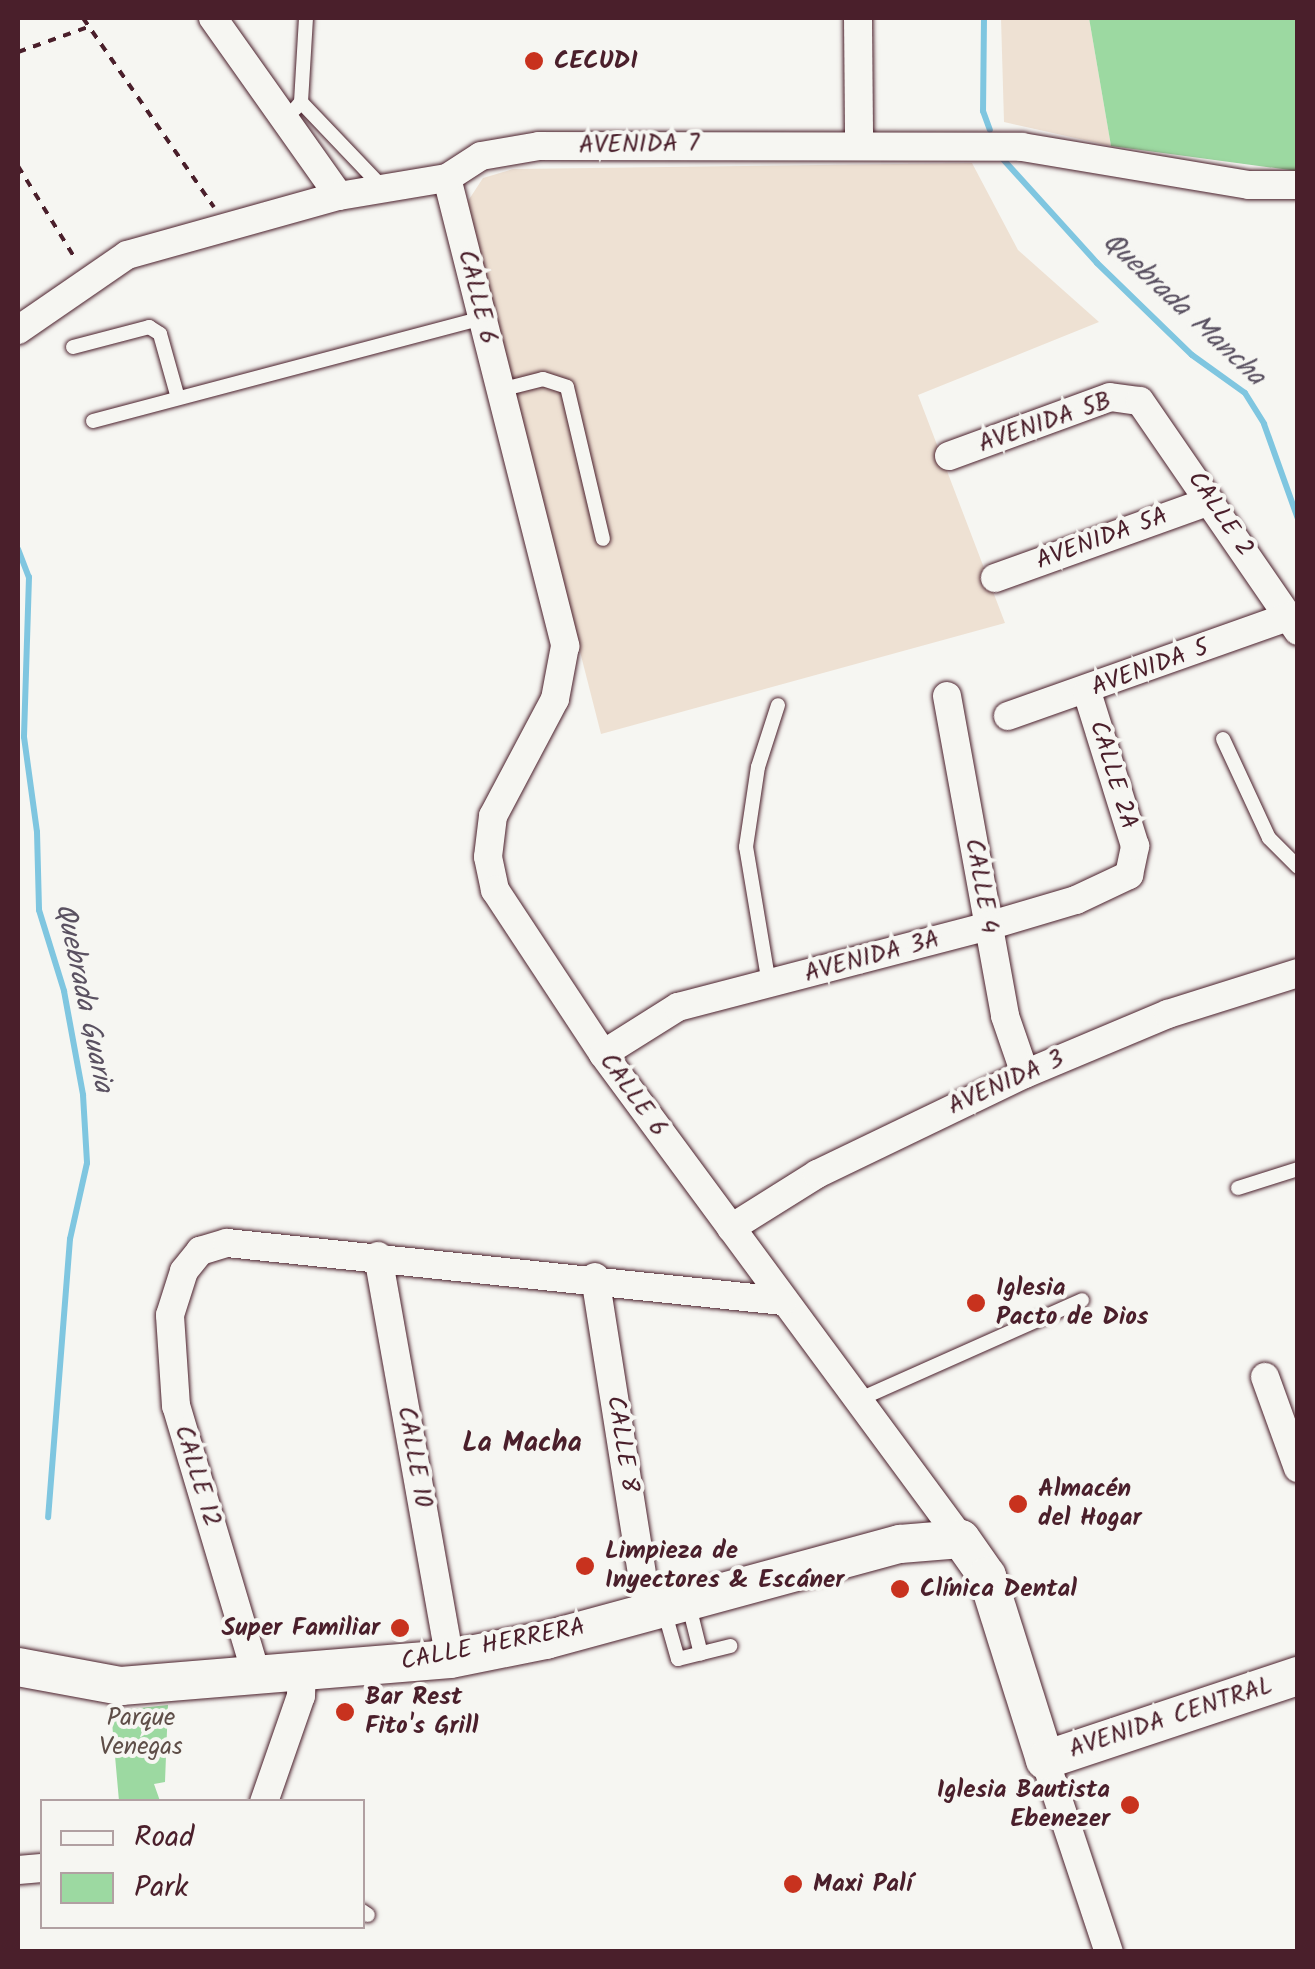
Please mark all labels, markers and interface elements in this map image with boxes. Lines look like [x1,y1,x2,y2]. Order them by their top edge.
place label: CECUDI [554,46,638,76]
marker: CECUDI [523,50,545,72]
street label: AVENIDA 7 [578,129,700,161]
water label: Quebrada Mancha [1095,226,1271,394]
street label: CALLE 6 [451,247,503,347]
street label: AVENIDA 5B [975,386,1115,460]
street label: CALLE 2 [1181,466,1259,562]
street label: AVENIDA 5A [1032,501,1172,577]
street label: AVENIDA 5 [1087,633,1213,703]
street label: CALLE 2A [1082,717,1144,833]
street label: CALLE 4 [958,836,1004,936]
water label: Quebrada Guaria [47,900,119,1096]
street label: AVENIDA 3A [801,925,943,989]
street label: AVENIDA 3 [944,1044,1068,1122]
street label: CALLE 6 [593,1047,673,1143]
place label: Iglesia Pacto de Dios [996,1274,1149,1333]
marker: Iglesia Pacto de Dios [965,1292,987,1314]
street label: CALLE 8 [600,1394,644,1494]
street label: CALLE 10 [390,1404,438,1510]
street label: CALLE 12 [167,1422,227,1530]
district label: La Macha [462,1427,582,1461]
place label: Almacén del Hogar [1038,1475,1141,1534]
marker: Almacén del Hogar [1007,1493,1029,1515]
place label: Limpieza de Inyectores & Escáner [605,1537,844,1596]
marker: Limpieza de Inyectores & Escáner [574,1555,596,1577]
place label: Clínica Dental [920,1574,1077,1604]
marker: Clínica Dental [889,1578,911,1600]
street label: CALLE HERRERA [398,1612,588,1678]
place label: Super Familiar [222,1613,380,1643]
marker: Super Familiar [389,1617,411,1639]
street label: AVENIDA CENTRAL [1065,1671,1277,1765]
place label: Bar Rest Fito's Grill [365,1683,478,1742]
marker: Bar Rest Fito's Grill [334,1701,356,1723]
park label: Parque Venegas [99,1704,183,1763]
place label: Iglesia Bautista Ebenezer [937,1776,1110,1835]
marker: Iglesia Bautista Ebenezer [1119,1794,1141,1816]
legend [40,1799,365,1929]
text: Road [134,1814,194,1862]
text: Park [134,1864,188,1912]
place label: Maxi Palí [813,1869,912,1899]
marker: Maxi Palí [782,1873,804,1895]

